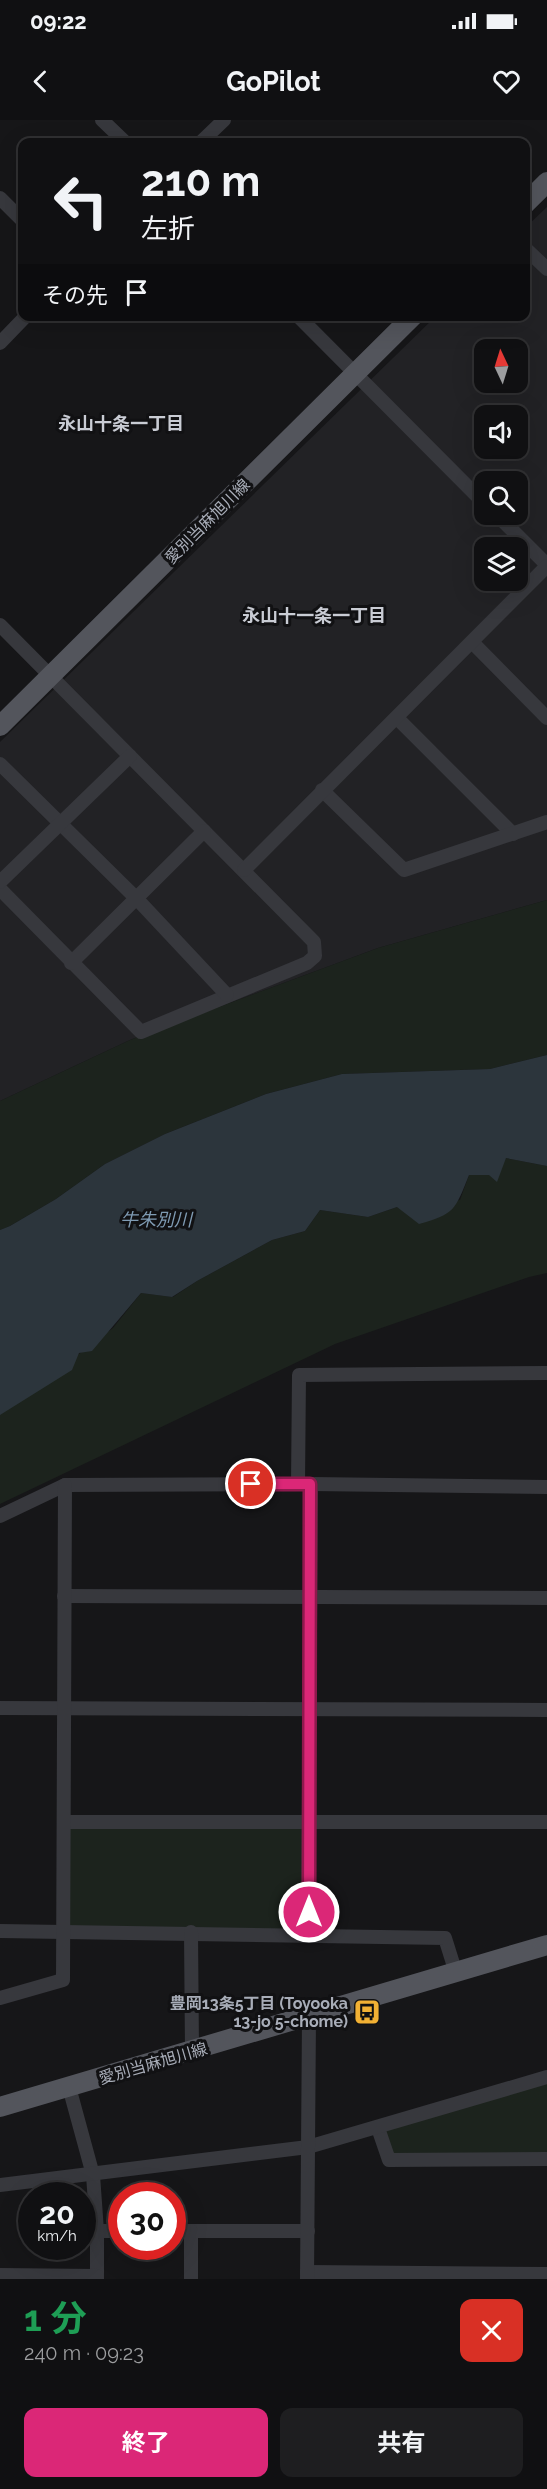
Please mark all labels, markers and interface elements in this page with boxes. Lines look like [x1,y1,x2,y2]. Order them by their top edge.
text: 09:22 [30,8,87,34]
icon: back [24,65,57,98]
icon: heart [490,65,523,98]
text: GoPilot [226,66,321,97]
text: 210 m [141,157,260,206]
icon: left [42,162,120,240]
text: 左折 [141,213,195,244]
icon: arrive [120,276,153,309]
text: その先 [42,282,108,308]
north arrow [474,339,528,393]
map controls [474,339,528,591]
button: sound [474,405,528,459]
district label: 永山十条一丁目 [58,413,184,434]
button: search [474,471,528,525]
street label: 愛別当麻旭川線 [161,475,254,568]
button: layers [474,537,528,591]
district label: 永山十一条一丁目 [242,605,386,626]
water label: 牛朱別川 [120,1209,194,1230]
pin [225,1458,276,1509]
icon: arrive [234,1467,267,1500]
position arrow [277,1880,341,1944]
place label: 豊岡13条5丁目 (Toyooka 13-jo 5-chome) [170,1994,348,2031]
bus stop icon: 豊岡13条5丁目 (Toyooka 13-jo 5-chome) [352,1997,382,2027]
street label: 愛別当麻旭川線 [97,2039,210,2088]
speed limit sign: 30 [108,2182,186,2260]
text: 20 [39,2196,75,2231]
text: km/h [37,2227,77,2245]
text: 1 分 [24,2297,86,2339]
button: close [460,2299,523,2362]
text: 240 m · 09:23 [24,2341,144,2365]
button: 終了 [24,2408,268,2477]
button: 共有 [280,2408,523,2477]

